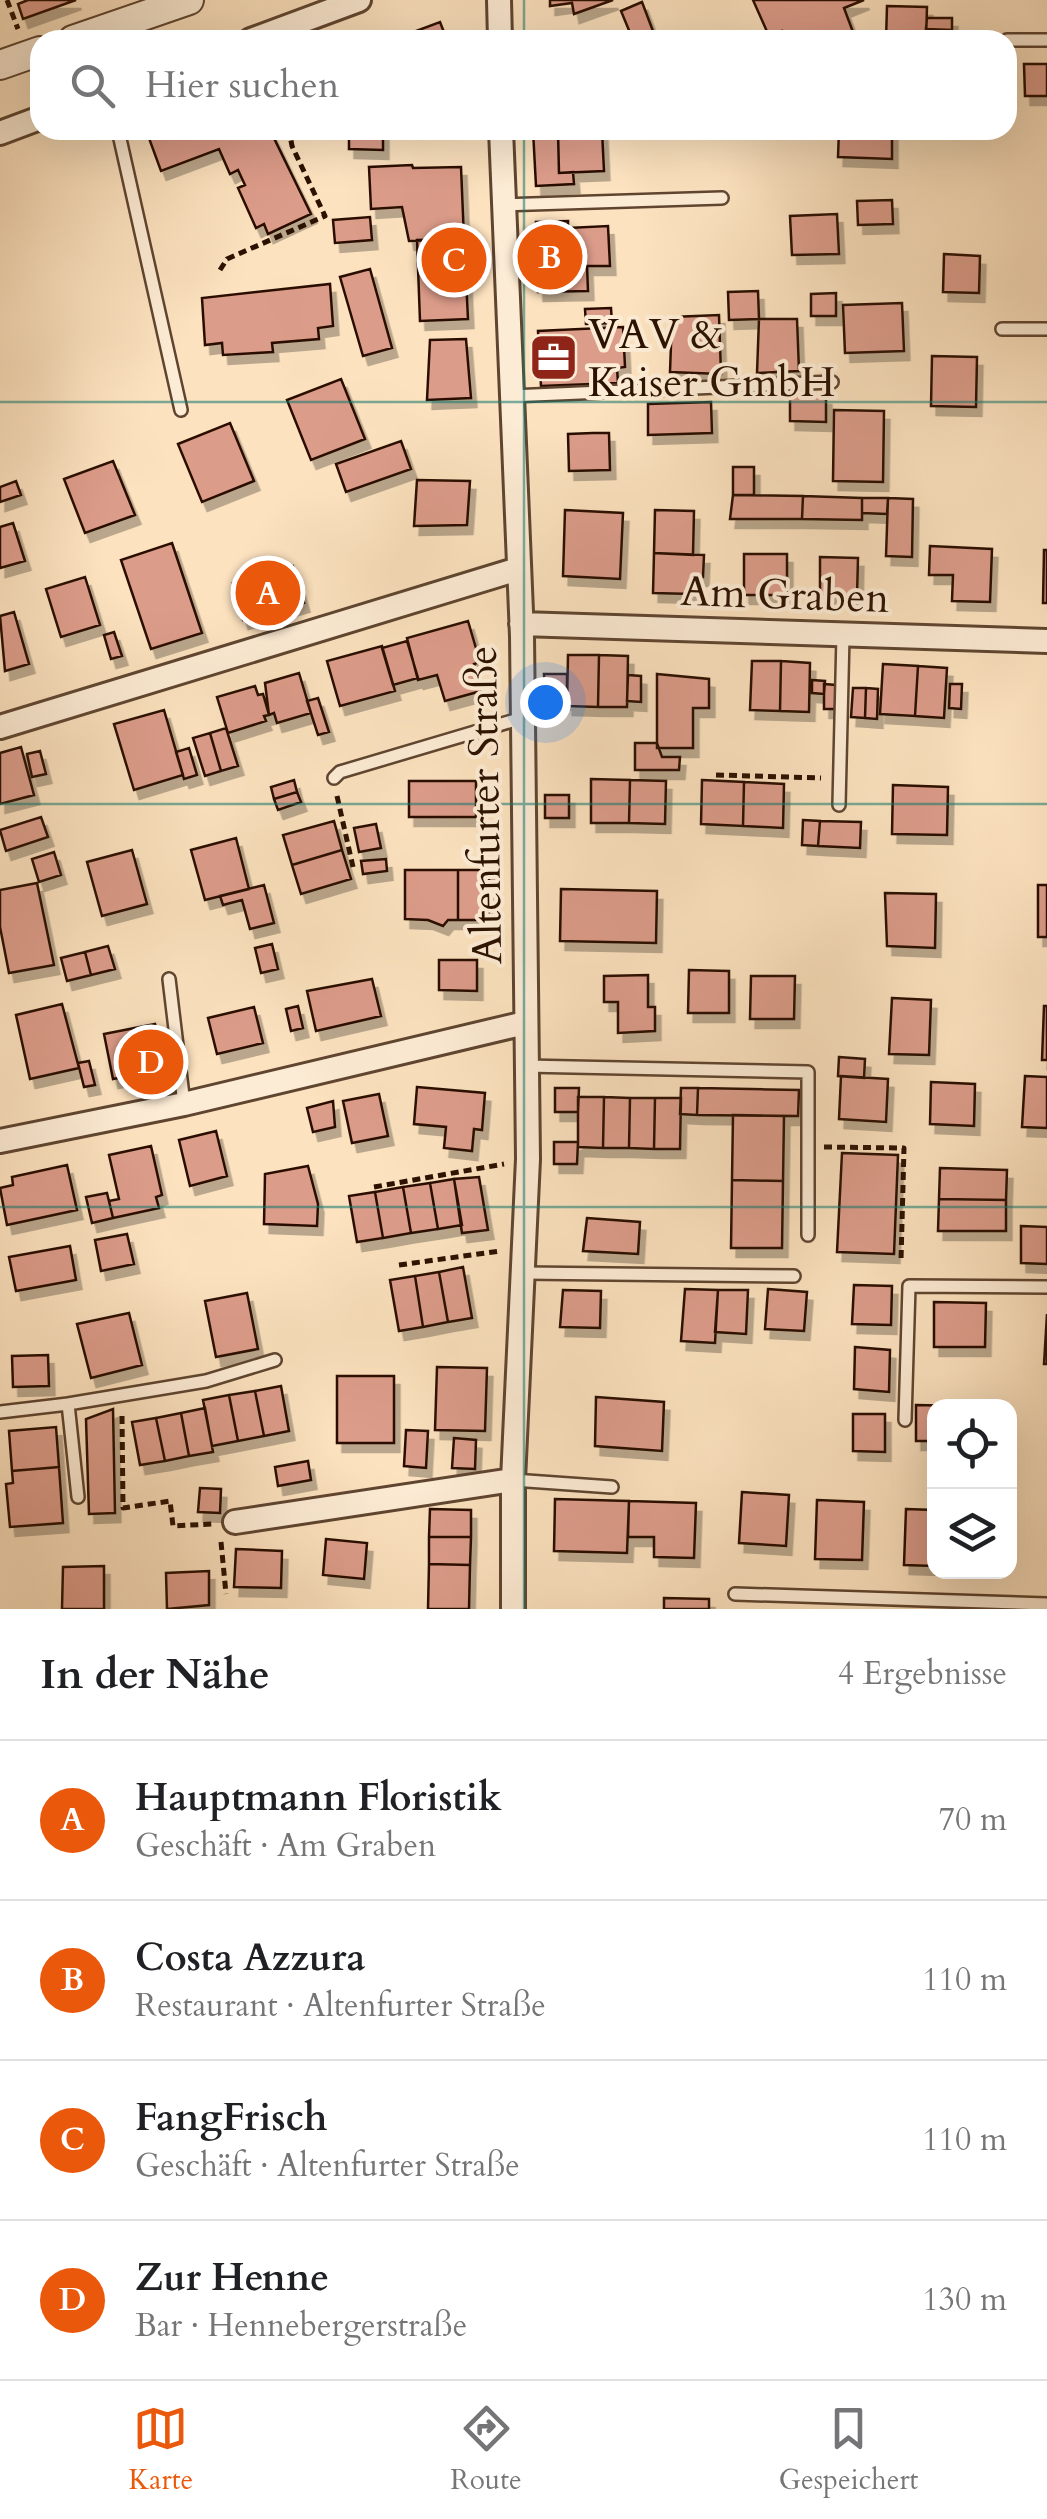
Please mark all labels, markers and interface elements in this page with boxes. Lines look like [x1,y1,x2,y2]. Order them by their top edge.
search box [30,30,1017,140]
icon: search [65,58,120,113]
text: Hier suchen [145,59,339,111]
pin: B [518,220,582,294]
pin: C [422,222,486,298]
place label: VAV & Kaiser GmbH [588,306,835,411]
office icon: VAV & Kaiser GmbH [527,332,579,384]
pin: A [236,556,300,630]
street label: Am Graben [680,563,890,627]
street label: Altenfurter Straße [454,645,516,965]
your location [520,677,571,728]
pin: D [118,1024,184,1100]
map controls [927,1399,1017,1579]
button: locate [927,1399,1017,1489]
button: layers [927,1489,1017,1579]
text: In der Nähe [40,1646,270,1703]
text: 4 Ergebnisse [838,1652,1007,1696]
text: Hauptmann Floristik [135,1772,502,1824]
text: A [60,1798,85,1842]
text: 70 m [939,1798,1007,1842]
text: Geschäft · Am Graben [135,1824,436,1868]
text: Costa Azzura [135,1932,365,1984]
text: B [61,1958,84,2002]
text: 110 m [922,1958,1007,2002]
text: Restaurant · Altenfurter Straße [135,1984,546,2028]
text: FangFrisch [135,2092,328,2144]
text: C [60,2118,85,2162]
text: 110 m [922,2118,1007,2162]
text: Geschäft · Altenfurter Straße [135,2144,520,2188]
text: Zur Henne [135,2252,329,2304]
text: D [59,2278,86,2322]
text: 130 m [922,2278,1007,2322]
text: Bar · Hennebergerstraße [135,2304,467,2348]
tab: Karte [129,2401,193,2499]
tab: Route [450,2401,522,2499]
tab: Gespeichert [779,2401,918,2499]

